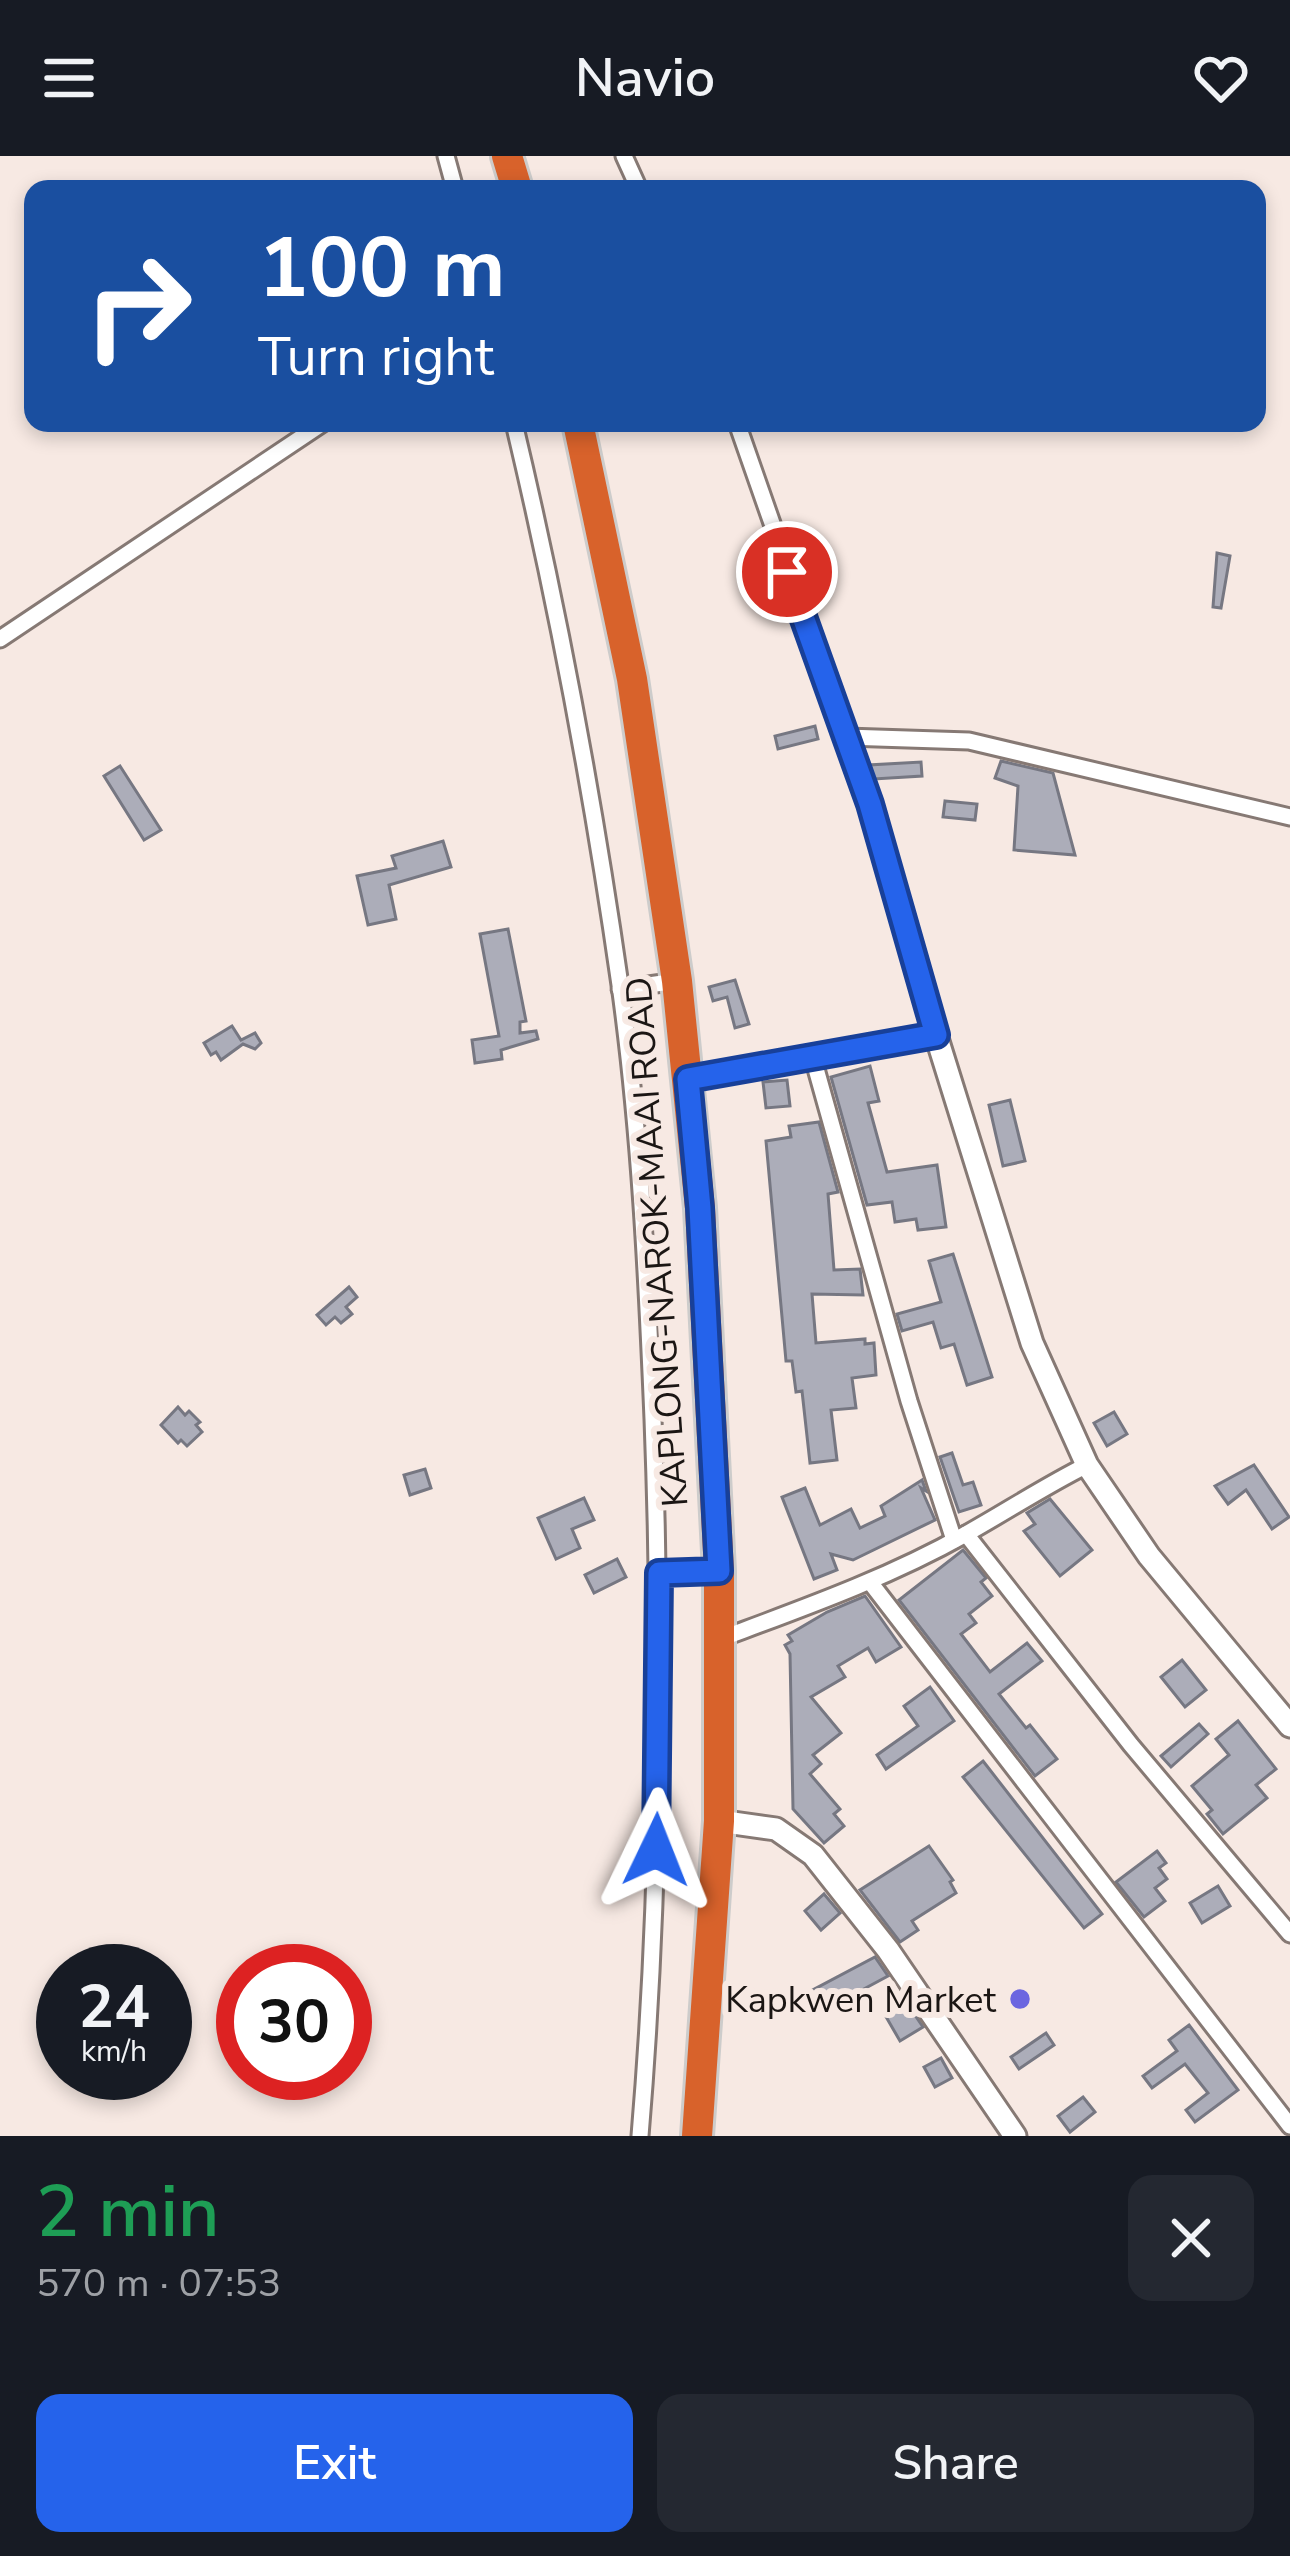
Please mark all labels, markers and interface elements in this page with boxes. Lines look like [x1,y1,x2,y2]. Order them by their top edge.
text: Navio [575,41,715,115]
icon: menu [36,45,102,111]
icon: heart [1188,45,1254,111]
text: 100 m [258,211,506,326]
icon: right [60,228,216,384]
text: Turn right [258,320,494,394]
pin [736,521,838,623]
icon: arrive [754,539,820,605]
street label: KAPLONG-NAROK-MAAI ROAD [615,975,700,1509]
position arrow [593,1787,719,1913]
speed limit sign: 30 [216,1944,372,2100]
text: 24 [78,1966,150,2048]
place label: Kapkwen Market [725,1976,996,2025]
marker: Kapkwen Market [1007,1986,1033,2012]
text: km/h [81,2031,147,2072]
text: 2 min [36,2163,219,2261]
button: close [1128,2175,1254,2301]
text: 570 m · 07:53 [36,2257,281,2310]
button: Exit [36,2394,633,2532]
button: Share [657,2394,1254,2532]

